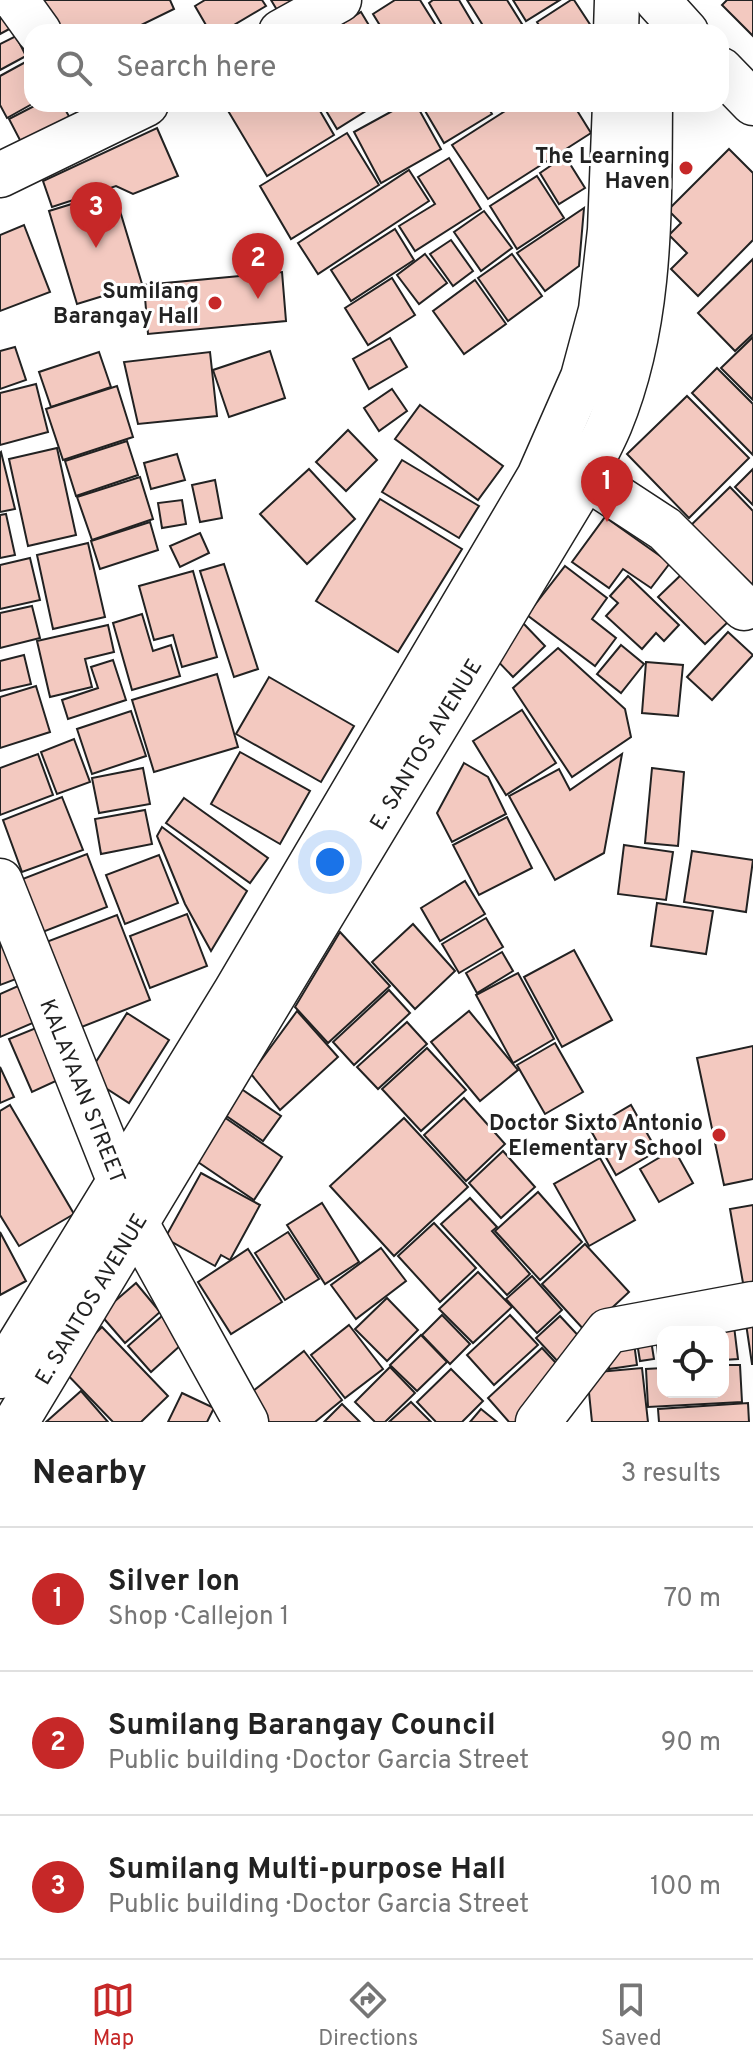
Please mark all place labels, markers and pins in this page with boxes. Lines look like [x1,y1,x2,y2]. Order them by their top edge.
place label: The Learning Haven [535,144,670,196]
marker: The Learning Haven [677,159,695,177]
pin: 3 [70,182,122,248]
pin: 2 [232,233,284,299]
place label: Sumilang Barangay Hall [53,279,199,331]
marker: Sumilang Barangay Hall [206,294,224,312]
pin: 1 [581,456,633,522]
place label: Doctor Sixto Antonio Elementary School [489,1111,703,1163]
marker: Doctor Sixto Antonio Elementary School [710,1126,728,1144]

